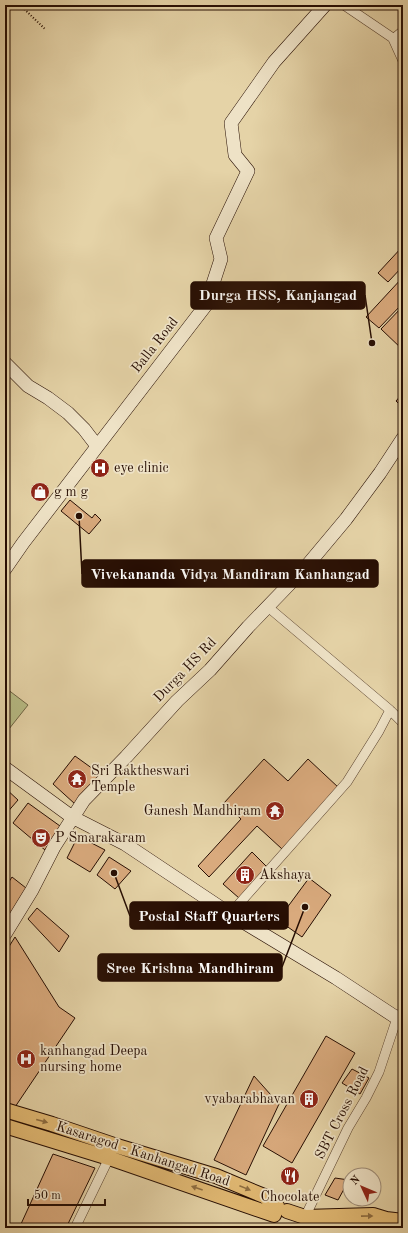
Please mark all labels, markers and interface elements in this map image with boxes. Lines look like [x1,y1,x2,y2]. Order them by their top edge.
callout: Durga HSS, Kanjangad [191,282,365,309]
text: Durga HSS, Kanjangad [199,289,357,304]
street label: Balla Road [129,315,181,375]
hospital icon: eye clinic [89,457,111,479]
place label: eye clinic [114,461,169,475]
shop icon: g m g [29,481,51,503]
place label: g m g [54,485,89,499]
callout: Vivekananda Vidya Mandiram Kanhangad [82,560,378,587]
text: Vivekananda Vidya Mandiram Kanhangad [90,568,370,583]
street label: Durga HS Rd [151,635,219,705]
place label: Sri Raktheswari Temple [91,764,189,794]
temple icon: Sri Raktheswari Temple [66,768,88,790]
temple icon: Ganesh Mandhiram [264,800,286,822]
place label: Ganesh Mandhiram [144,804,261,818]
theatre icon: P Smarakaram [30,827,52,849]
place label: P Smarakaram [55,831,146,845]
building icon: Akshaya [234,864,256,886]
place label: Akshaya [259,868,311,882]
callout: Postal Staff Quarters [130,902,288,929]
text: Postal Staff Quarters [138,910,280,925]
callout: Sree Krishna Mandhiram [98,954,282,981]
text: Sree Krishna Mandhiram [106,962,274,977]
place label: kanhangad Deepa nursing home [40,1044,148,1074]
hospital icon: kanhangad Deepa nursing home [15,1048,37,1070]
street label: SBT Cross Road [313,1065,371,1161]
building icon: vyabarabhavan [298,1088,320,1110]
place label: vyabarabhavan [204,1092,295,1106]
one-way arrow [37,1118,49,1124]
street label: Kasaragod - Kanhangad Road [54,1119,232,1189]
restaurant icon: Chocolate [279,1165,301,1187]
north arrow [342,1167,382,1207]
text: N [349,1174,363,1188]
scale bar [28,1181,105,1207]
one-way arrow [191,1185,203,1191]
one-way arrow [240,1185,251,1191]
text: 50 m [34,1189,61,1202]
place label: Chocolate [260,1190,320,1204]
one-way arrow [361,1213,374,1219]

